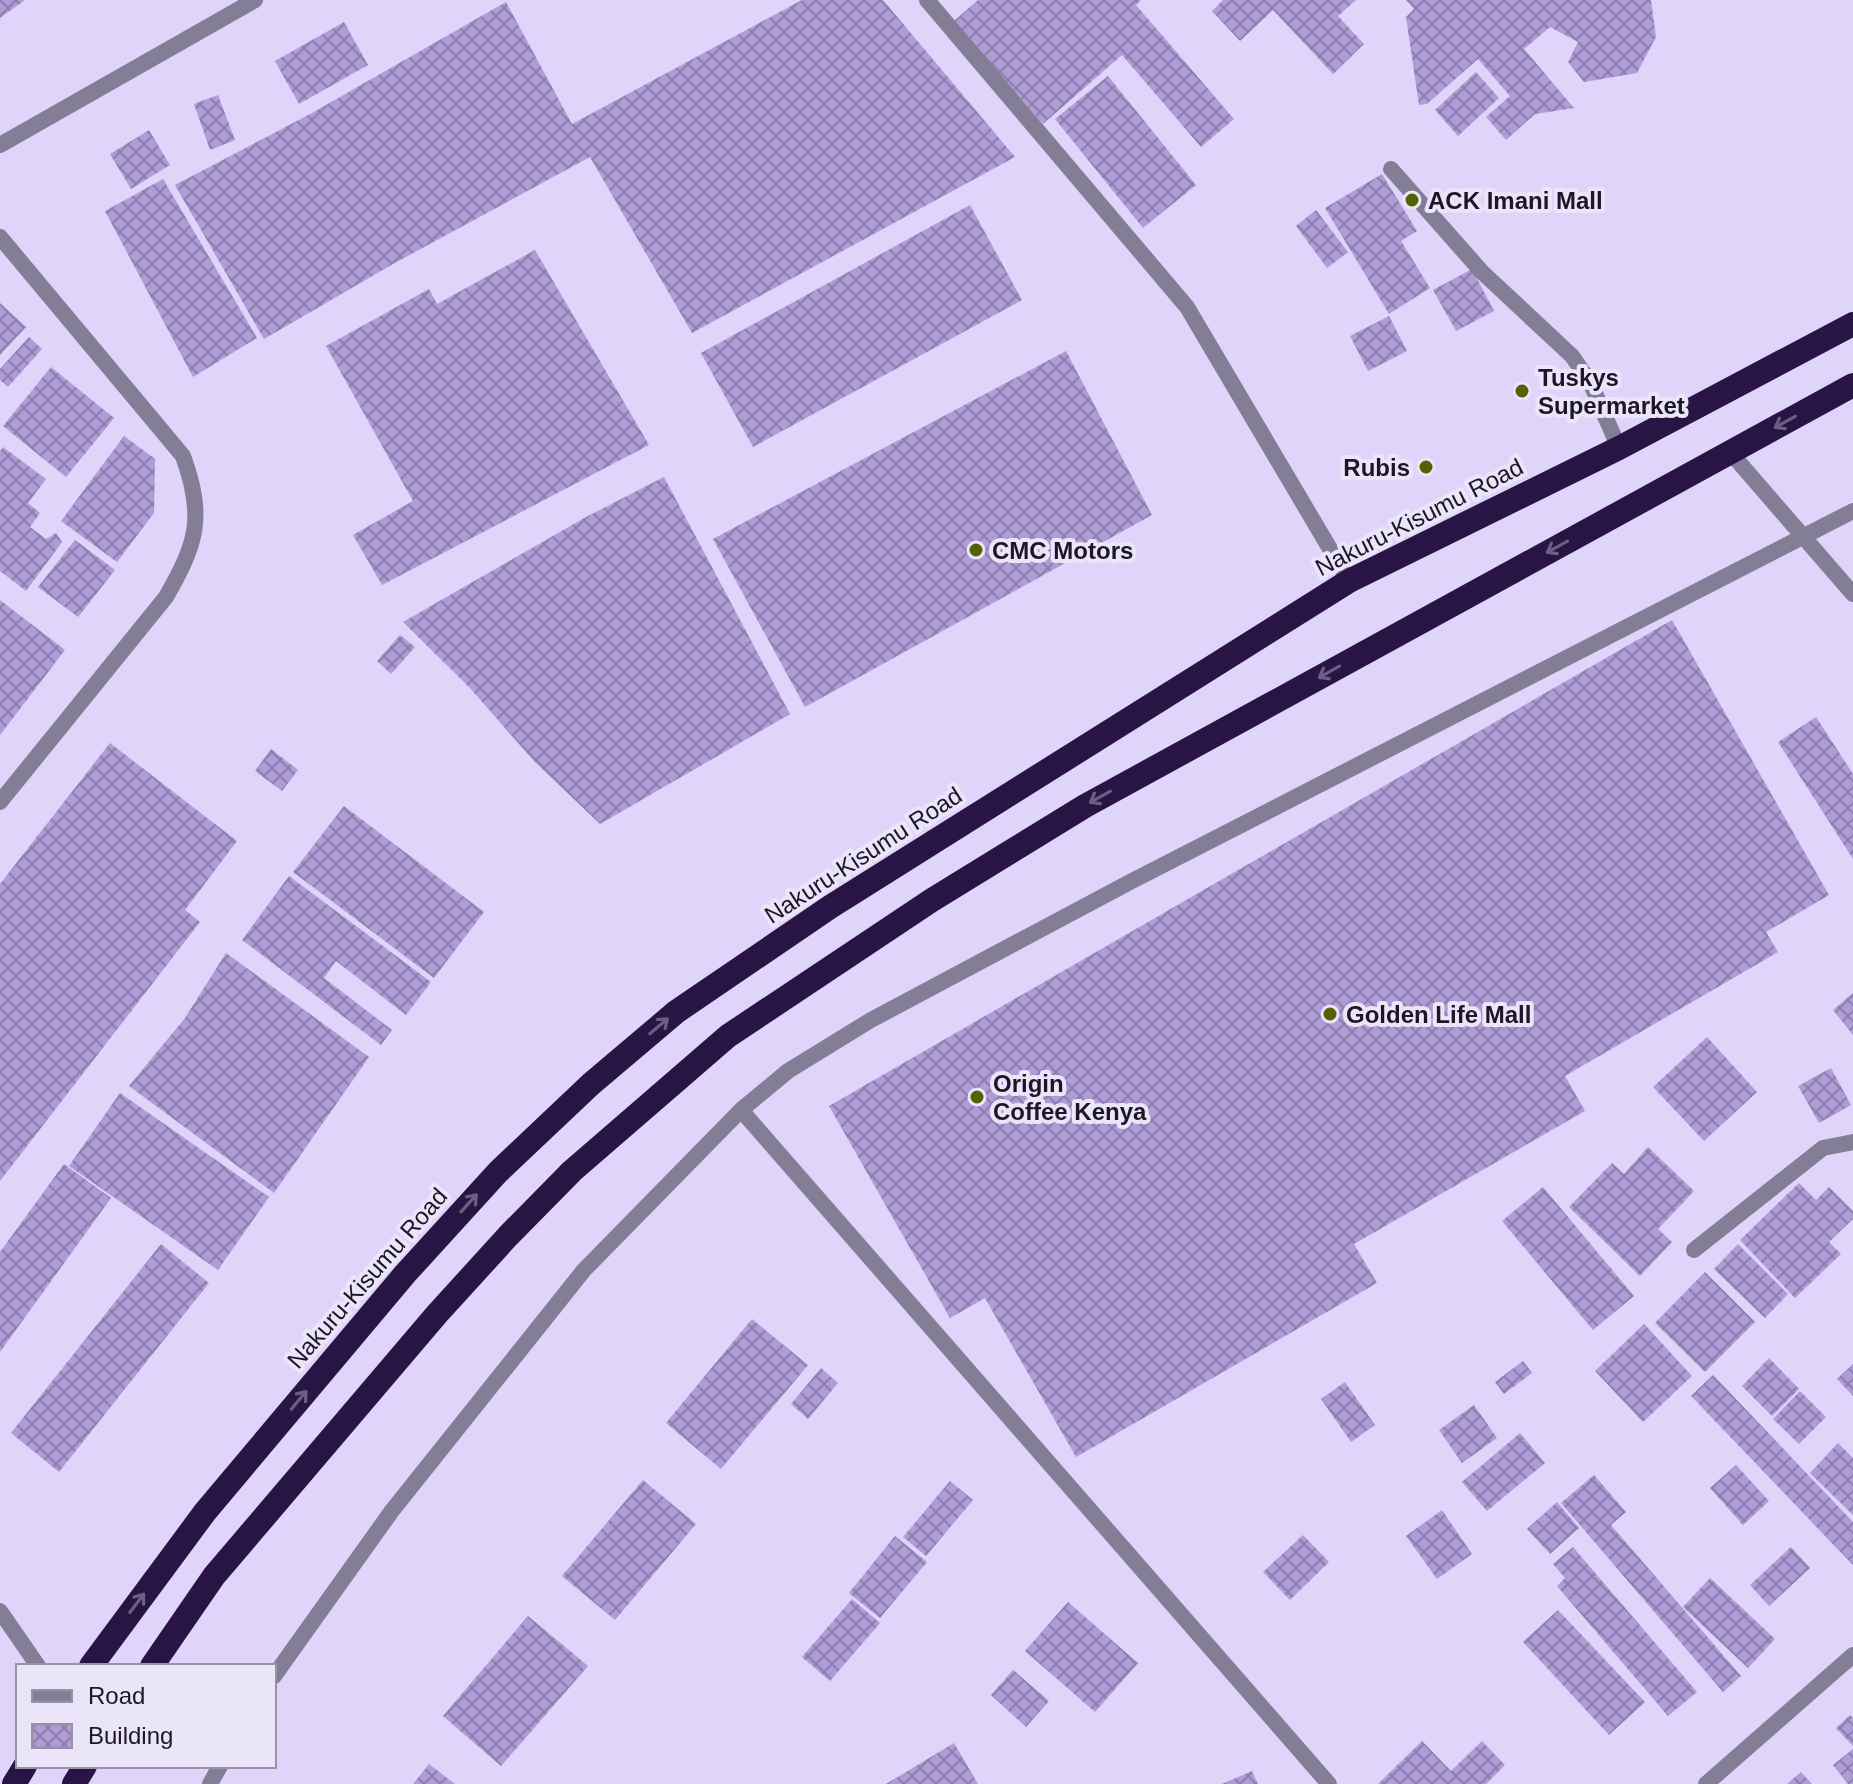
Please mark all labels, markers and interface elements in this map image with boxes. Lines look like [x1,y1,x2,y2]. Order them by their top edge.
place label: ACK Imani Mall [1428,187,1603,214]
marker: ACK Imani Mall [1403,191,1421,209]
place label: Tuskys Supermarket [1538,364,1685,419]
marker: Tuskys Supermarket [1513,382,1531,400]
one-way arrow [1773,415,1797,431]
street label: Nakuru-Kisumu Road [1311,453,1527,581]
place label: Rubis [1343,454,1410,481]
marker: Rubis [1417,458,1435,476]
place label: CMC Motors [992,537,1133,564]
one-way arrow [1545,540,1569,556]
marker: CMC Motors [967,541,985,559]
one-way arrow [1317,665,1341,681]
street label: Nakuru-Kisumu Road [759,781,967,929]
one-way arrow [1089,790,1113,805]
place label: Golden Life Mall [1346,1001,1531,1028]
marker: Golden Life Mall [1321,1005,1339,1023]
one-way arrow [648,1017,669,1035]
place label: Origin Coffee Kenya [993,1070,1147,1125]
marker: Origin Coffee Kenya [968,1088,986,1106]
street label: Nakuru-Kisumu Road [282,1183,452,1373]
one-way arrow [460,1194,478,1214]
one-way arrow [290,1390,308,1411]
one-way arrow [129,1593,145,1615]
legend [16,1664,276,1768]
text: Road [88,1682,145,1709]
text: Building [88,1722,173,1749]

